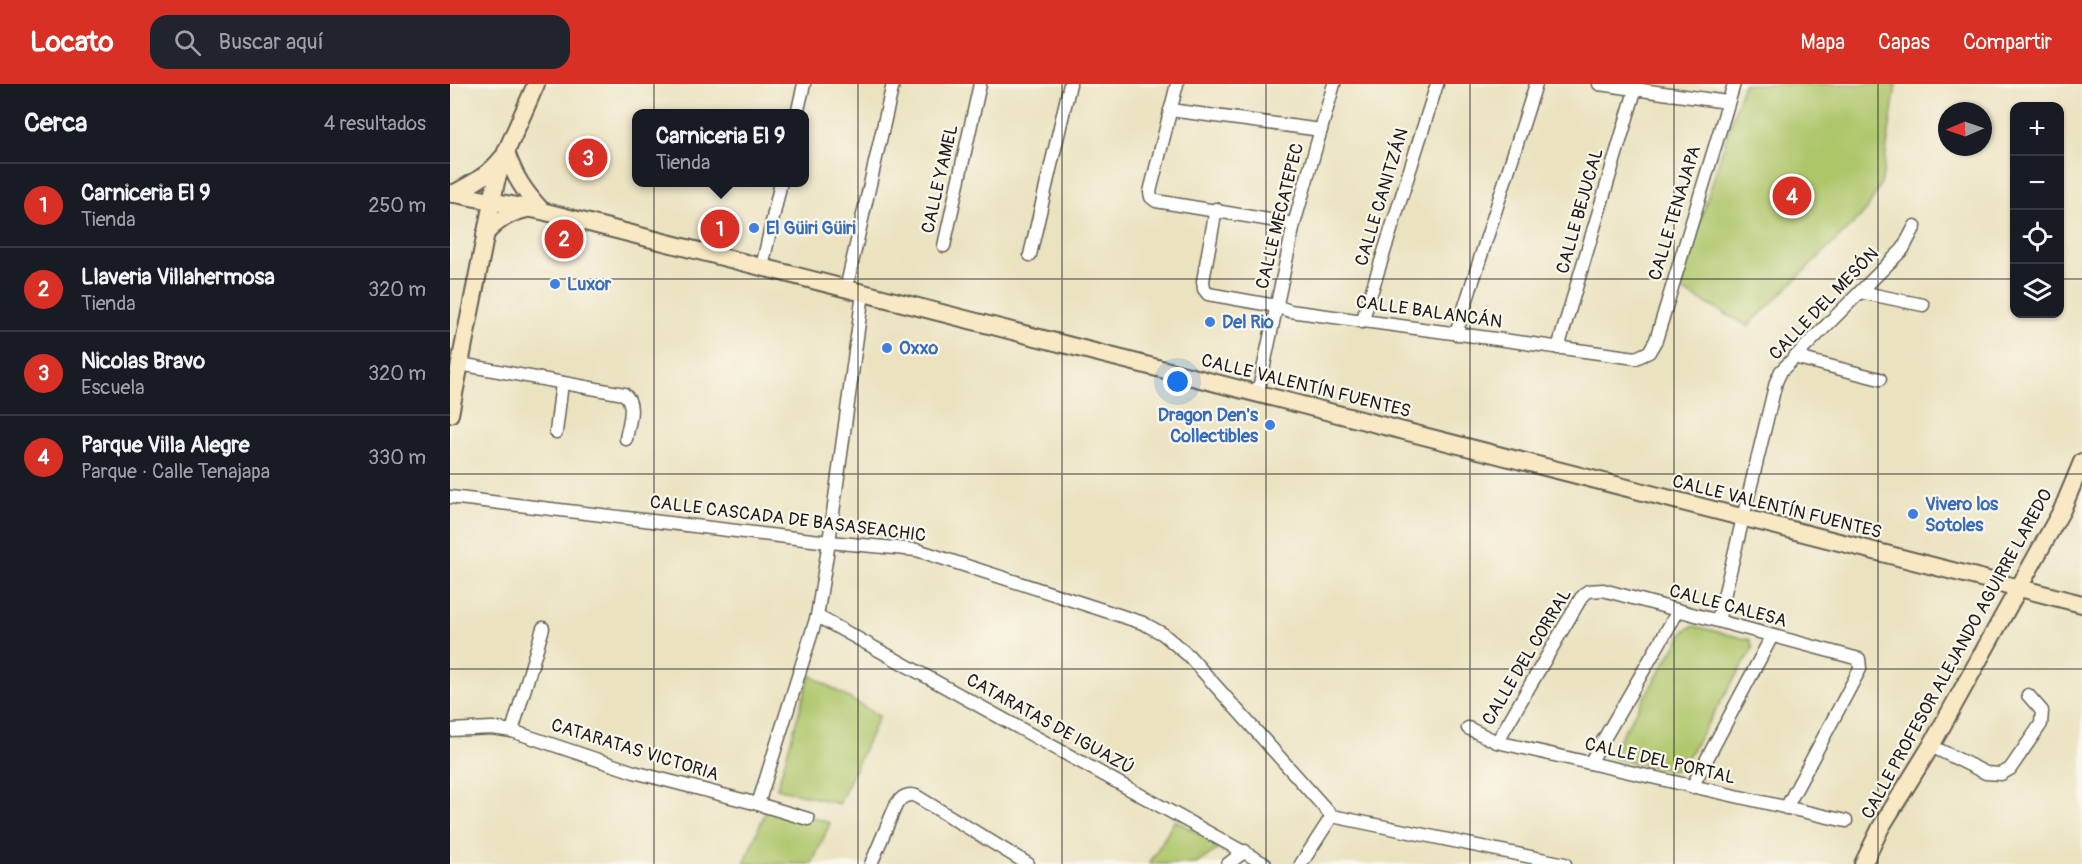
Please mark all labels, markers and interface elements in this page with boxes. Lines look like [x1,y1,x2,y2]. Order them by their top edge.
search box [150,15,570,69]
text: Locato [30,25,114,60]
icon: search [171,26,204,59]
text: Buscar aquí [219,28,324,56]
text: Mapa [1801,29,1845,56]
text: Capas [1878,29,1930,56]
text: Compartir [1963,29,2052,56]
north arrow [1938,102,1992,156]
map controls [2010,102,2064,318]
button: + [2010,102,2064,156]
text: Cerca [24,107,87,139]
popup [632,109,809,187]
text: 4 resultados [324,111,426,136]
text: Carniceria El 9 [656,122,785,150]
street label: CALLE YAMEL [916,122,964,236]
street label: CALLE CANITZÁN [1350,125,1414,269]
pin: 3 [568,136,608,181]
street label: CALLE MECATEPEC [1251,141,1309,291]
street label: CALLE TENAJAPA [1644,142,1707,283]
street label: CALLE BEJUCAL [1551,146,1609,276]
text: Tienda [656,150,710,175]
button: − [2010,156,2064,210]
pin: 4 [1772,174,1812,218]
text: Carniceria El 9 [81,179,211,207]
text: 1 [40,193,47,218]
text: 250 m [368,193,426,218]
pin: 1 [700,206,740,252]
text: Tienda [81,207,136,232]
button: locate [2010,210,2064,264]
pin: 2 [544,216,584,262]
place label: El Güiri Güiri [766,217,856,240]
marker: El Güiri Güiri [747,221,761,235]
street label: CALLE DEL MESÓN [1764,242,1884,365]
text: Llaveria Villahermosa [81,263,275,291]
button: layers [2010,264,2064,318]
place label: Luxor [567,273,612,296]
text: 2 [38,277,49,302]
text: 320 m [368,277,426,302]
marker: Luxor [548,277,562,291]
street label: CALLE BALANCÁN [1354,290,1504,334]
text: Tienda [81,291,136,316]
place label: Del Rio [1222,311,1274,334]
marker: Del Rio [1203,315,1217,329]
place label: Oxxo [899,337,938,360]
marker: Oxxo [880,341,894,355]
text: Nicolas Bravo [81,347,205,375]
street label: CALLE VALENTÍN FUENTES [1199,349,1413,423]
text: 3 [38,361,49,386]
text: 320 m [368,361,426,386]
your location [1163,367,1192,396]
text: Escuela [81,375,144,400]
place label: Dragon Den's Collectibles [1158,404,1259,448]
marker: Dragon Den's Collectibles [1263,418,1277,432]
text: Parque Villa Alegre [81,431,250,459]
text: 4 [38,445,49,470]
text: 330 m [368,445,426,470]
text: Parque · Calle Tenajapa [81,459,270,484]
street label: CALLE VALENTÍN FUENTES [1670,470,1884,544]
street label: CALLE PROFESOR ALEJANDO AGUIRRE LAREDO [1856,485,2058,823]
street label: CALLE CASCADA DE BASASEACHIC [649,491,927,547]
place label: Vivero los Sotoles [1925,493,1999,537]
marker: Vivero los Sotoles [1906,507,1920,521]
street label: CALLE CALESA [1667,579,1790,633]
street label: CALLE DEL CORRAL [1477,584,1577,730]
street label: CATARATAS DE IGUAZÚ [962,668,1138,780]
street label: CATARATAS VICTORIA [548,714,722,787]
street label: CALLE DEL PORTAL [1582,732,1738,790]

